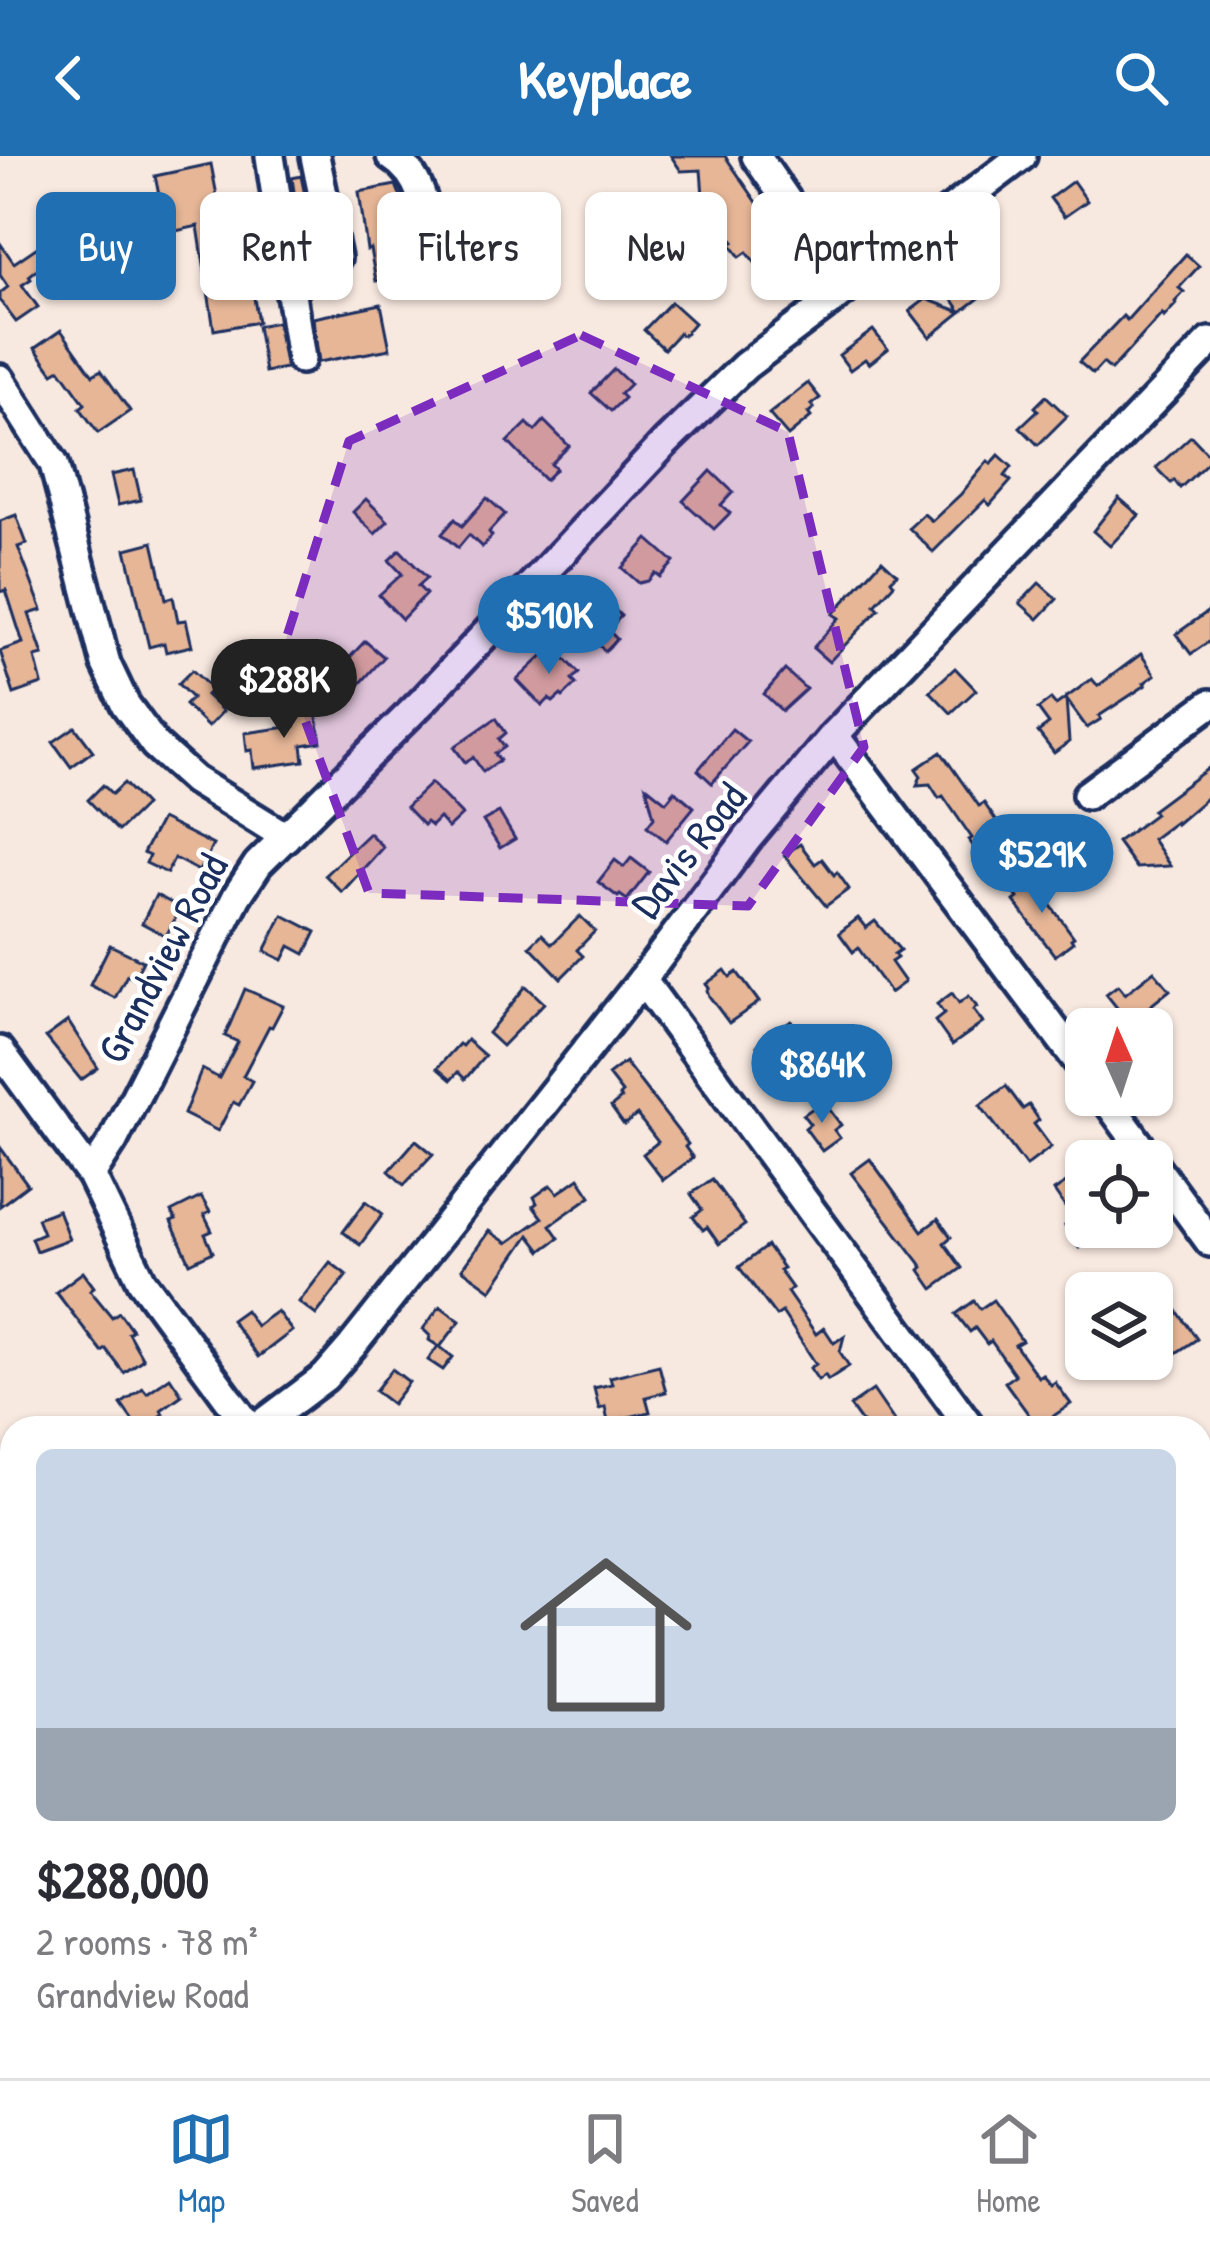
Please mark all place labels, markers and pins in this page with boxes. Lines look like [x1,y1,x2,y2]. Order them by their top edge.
pin: $510K [465,575,633,677]
pin: $288K [200,639,368,741]
pin: $529K [958,814,1126,916]
pin: $864K [738,1024,906,1126]

